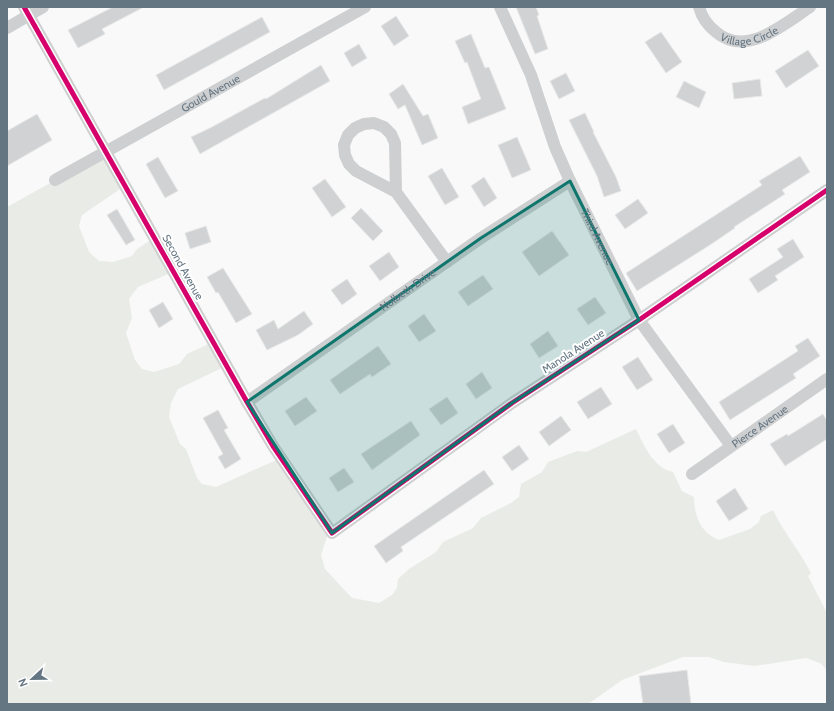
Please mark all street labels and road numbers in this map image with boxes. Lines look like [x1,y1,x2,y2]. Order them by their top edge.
street label: Village Circle [718,23,781,49]
street label: Gould Avenue [179,71,243,115]
street label: Third Avenue [578,206,618,267]
street label: Second Avenue [159,232,207,302]
street label: Nolbeth Drive [377,265,438,314]
street label: Manola Avenue [539,325,607,376]
street label: Pierce Avenue [729,401,791,451]

